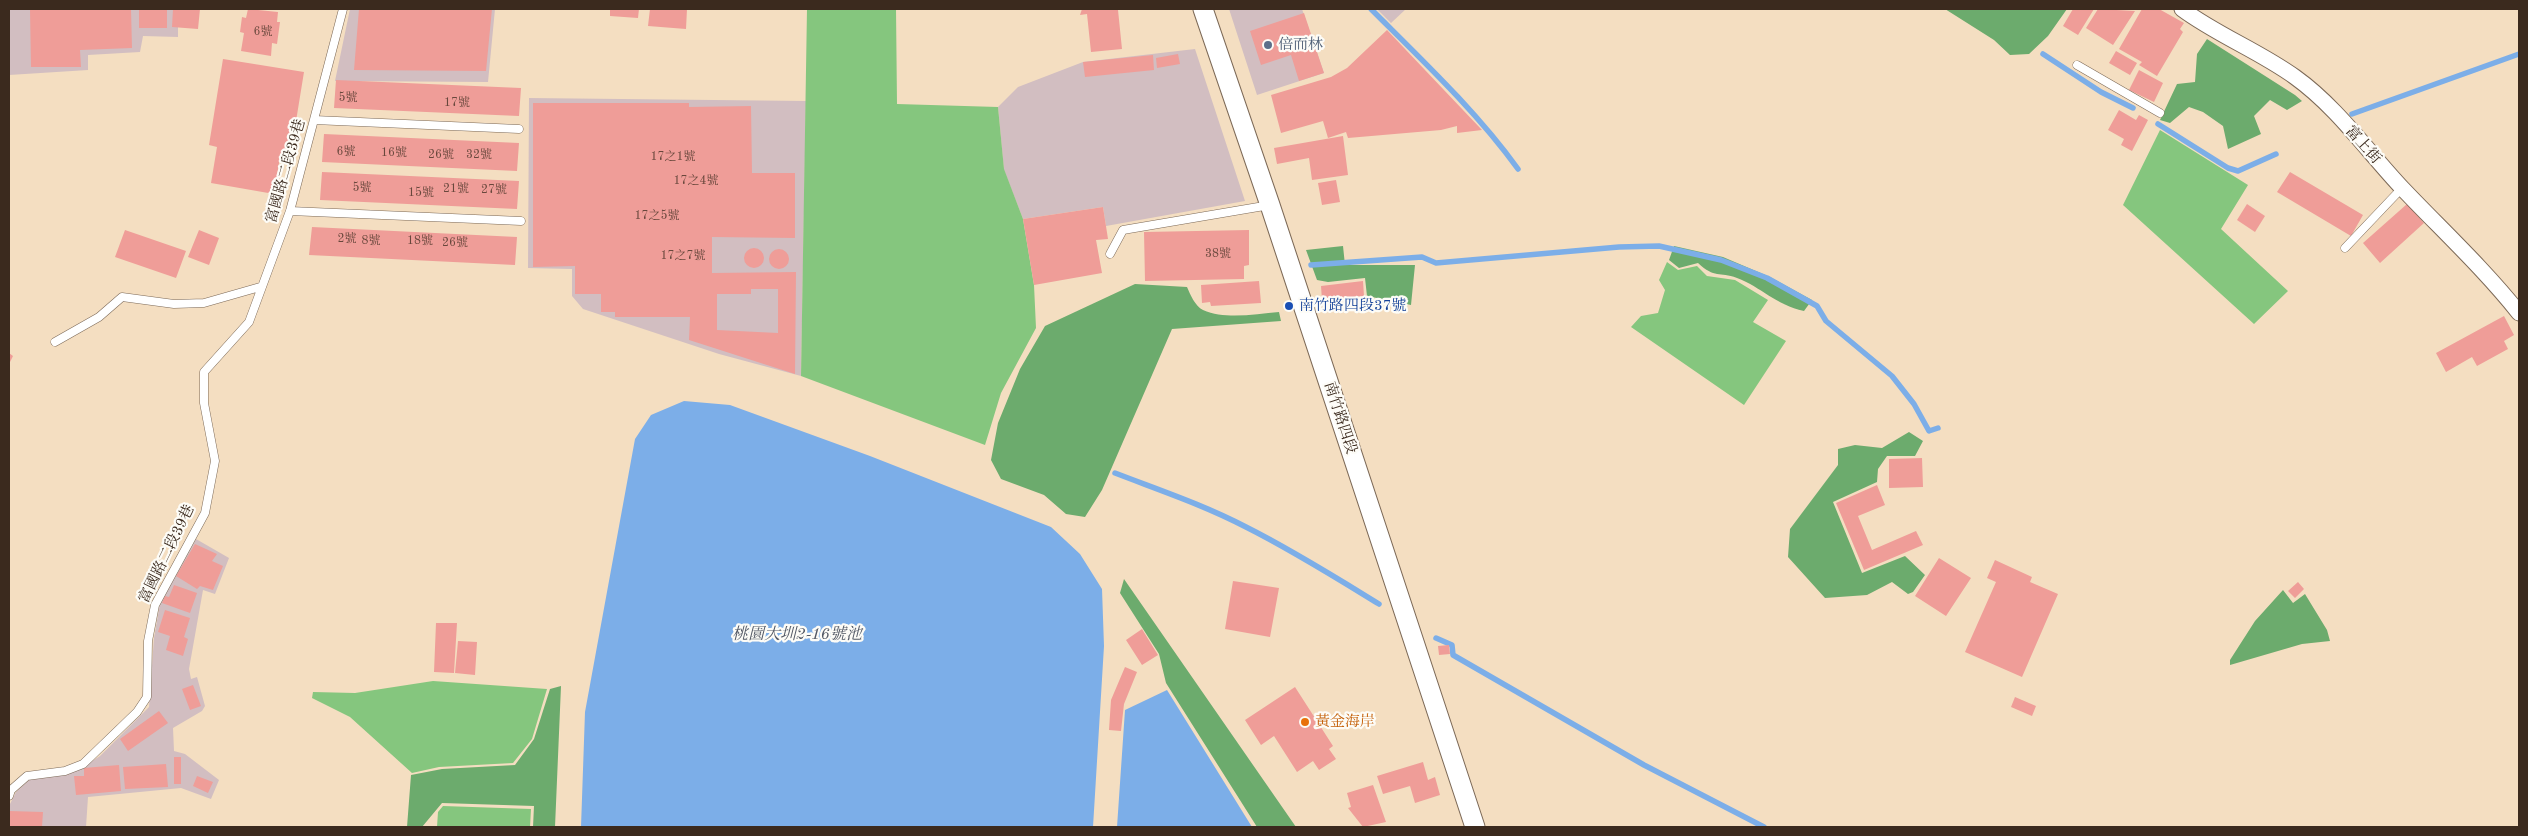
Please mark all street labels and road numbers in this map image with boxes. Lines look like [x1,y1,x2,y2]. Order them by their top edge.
street label: 富國路二段39巷 [263,117,309,225]
street label: 富上街 [2341,122,2385,168]
street label: 南竹路四段 [1320,380,1360,456]
street label: 富國路二段39巷 [135,502,199,606]

